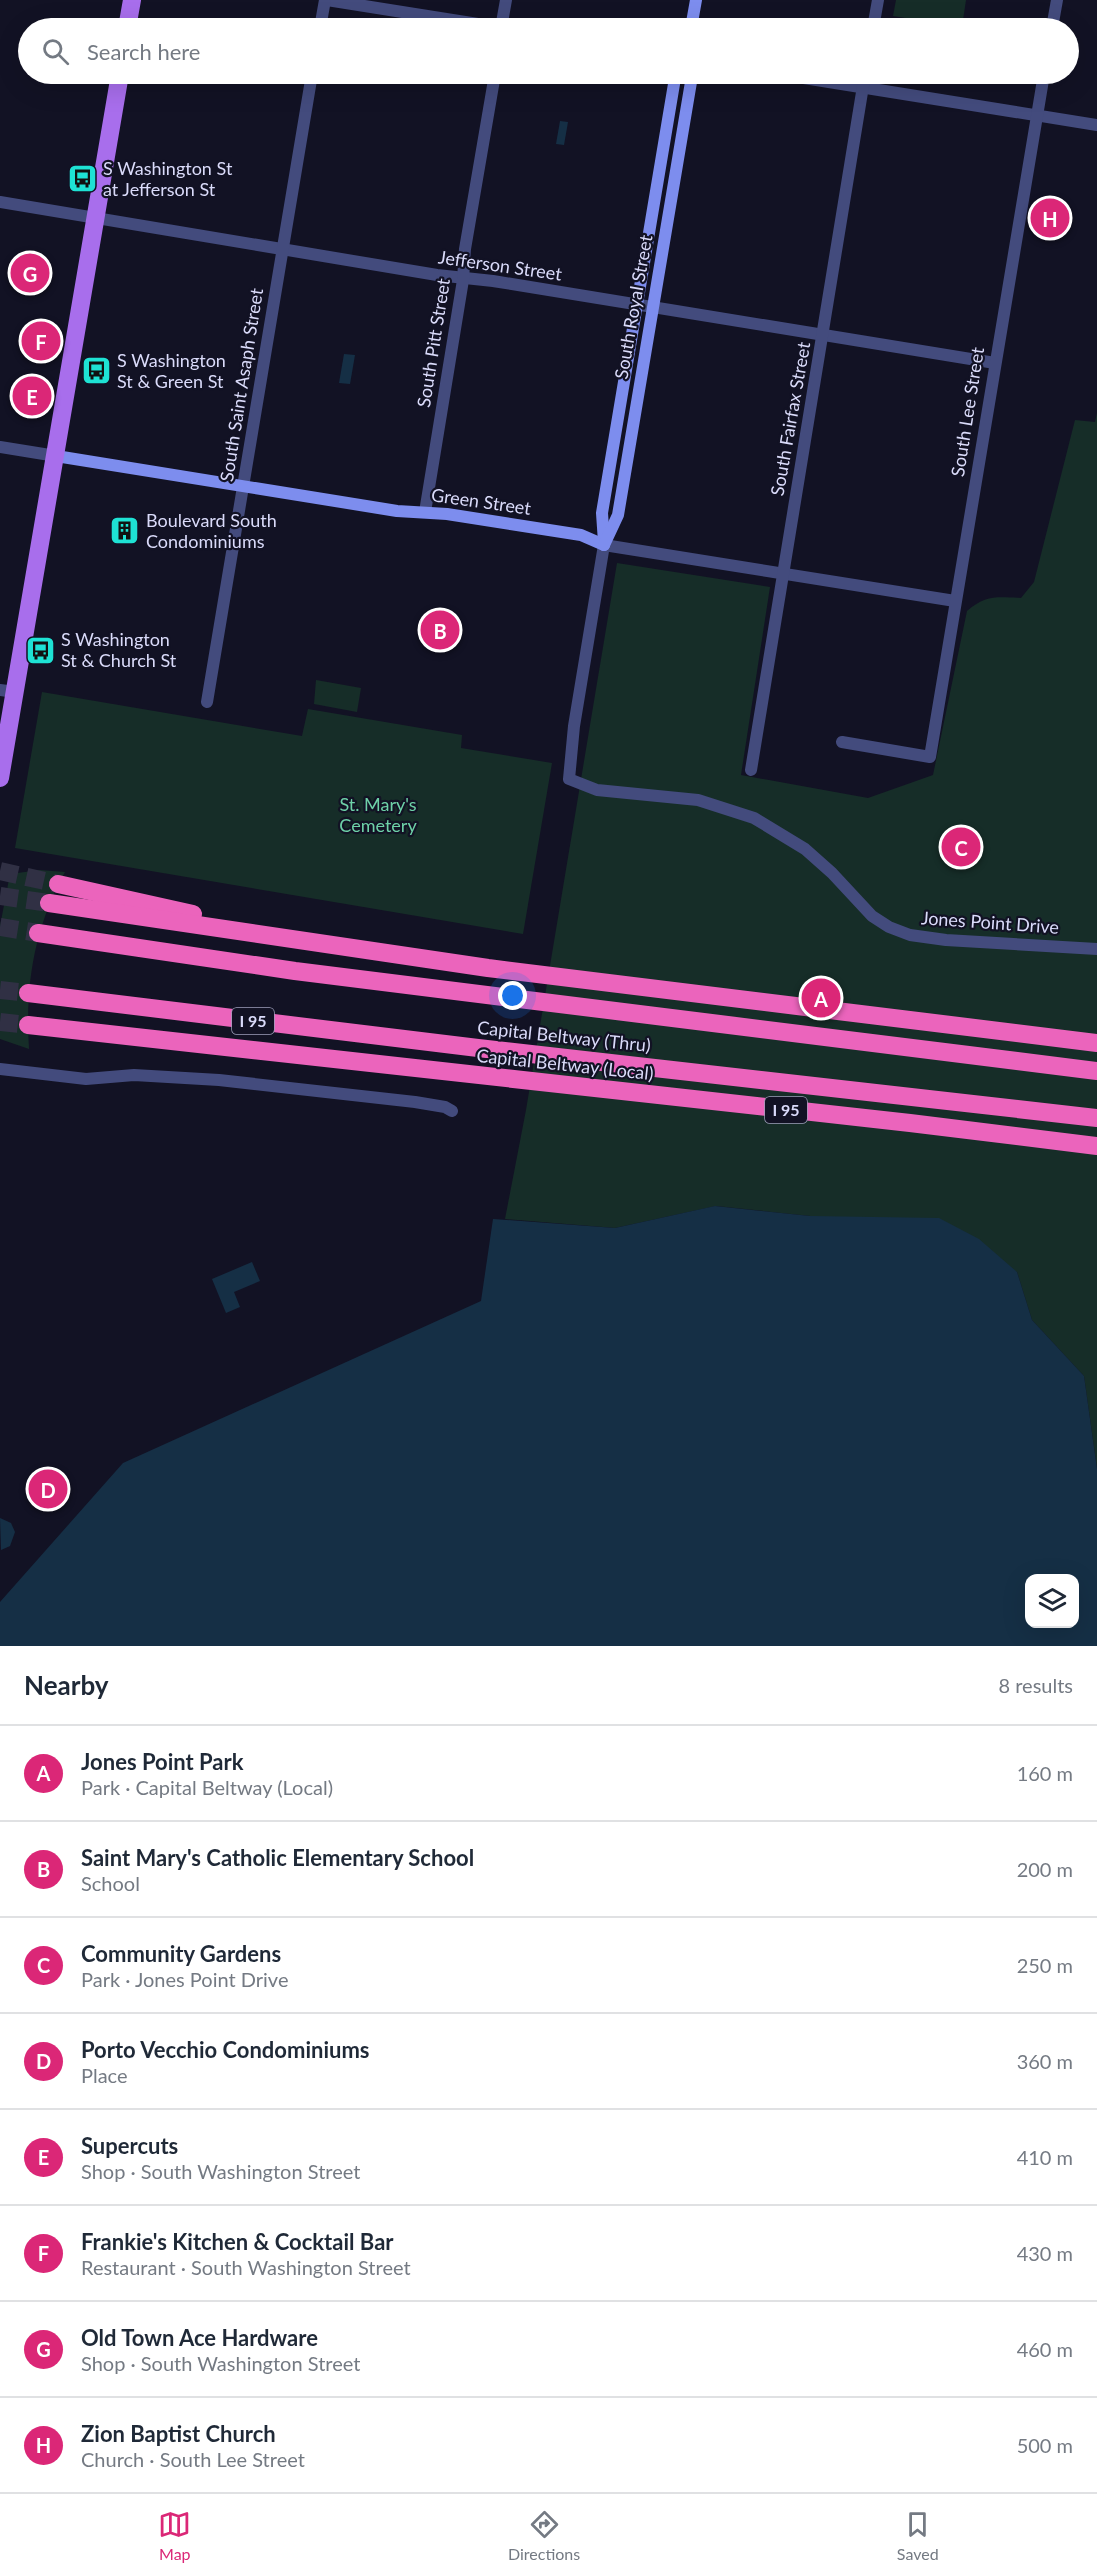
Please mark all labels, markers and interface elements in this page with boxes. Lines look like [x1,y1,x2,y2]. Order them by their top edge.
search box [18,18,1079,84]
icon: search [39,35,72,68]
text: Search here [87,38,200,65]
place label: S Washington St at Jefferson St [103,157,233,200]
bus stop icon: S Washington St at Jefferson St [66,163,98,195]
pin: H [1030,196,1070,240]
street label: South Royal Street [610,233,657,381]
street label: Jefferson Street [437,245,564,285]
pin: G [10,250,50,296]
street label: South Pitt Street [412,276,454,409]
street label: South Saint Asaph Street [215,286,267,483]
pin: F [22,318,60,364]
street label: South Fairfax Street [766,340,814,498]
street label: South Lee Street [946,345,988,478]
place label: S Washington St & Green St [117,349,226,392]
bus stop icon: S Washington St & Green St [80,355,112,387]
pin: E [12,374,51,418]
street label: Green Street [430,483,533,519]
place label: Boulevard South Condominiums [146,509,277,552]
building icon: Boulevard South Condominiums [109,515,141,547]
pin: B [420,608,460,652]
place label: S Washington St & Church St [61,628,177,671]
bus stop icon: S Washington St & Church St [24,634,56,666]
park label: St. Mary's Cemetery [339,793,417,836]
pin: C [942,824,980,870]
street label: Jones Point Drive [920,906,1060,938]
pin: A [802,976,840,1020]
your location [498,981,527,1010]
road number: I 95 [232,1008,274,1034]
street label: Capital Beltway (Thru) [476,1016,652,1056]
street label: Capital Beltway (Local) [476,1044,655,1084]
road number: I 95 [765,1097,807,1123]
pin: D [28,1466,68,1512]
map controls [1025,1574,1079,1628]
button: layers [1025,1574,1079,1628]
text: Nearby [24,1669,109,1701]
text: 8 results [998,1673,1073,1697]
text: Jones Point Park [81,1748,243,1775]
text: A [37,1761,50,1785]
text: 160 m [1017,1761,1073,1785]
text: Park · Capital Beltway (Local) [81,1775,333,1799]
text: Saint Mary's Catholic Elementary School [81,1844,474,1871]
text: B [37,1857,50,1881]
text: 200 m [1017,1857,1073,1881]
text: School [81,1871,140,1895]
text: Community Gardens [81,1940,281,1967]
text: C [37,1953,50,1977]
text: 250 m [1017,1953,1073,1977]
text: Park · Jones Point Drive [81,1967,288,1991]
text: Porto Vecchio Condominiums [81,2036,369,2063]
text: D [36,2049,51,2073]
text: 360 m [1017,2049,1073,2073]
text: Place [81,2063,128,2087]
text: Supercuts [81,2132,178,2159]
text: E [38,2145,49,2169]
text: 410 m [1017,2145,1073,2169]
text: Shop · South Washington Street [81,2159,360,2183]
text: Frankie's Kitchen & Cocktail Bar [81,2228,394,2255]
text: F [38,2241,49,2265]
text: 430 m [1017,2241,1073,2265]
text: Restaurant · South Washington Street [81,2255,411,2279]
text: Old Town Ace Hardware [81,2324,318,2351]
text: G [36,2337,51,2361]
text: 460 m [1017,2337,1073,2361]
text: Shop · South Washington Street [81,2351,360,2375]
text: Zion Baptist Church [81,2420,276,2447]
text: H [36,2433,51,2457]
text: 500 m [1017,2433,1073,2457]
text: Church · South Lee Street [81,2447,305,2471]
tab: Map [158,2508,191,2563]
tab: Directions [508,2508,580,2563]
tab: Saved [897,2508,939,2563]

